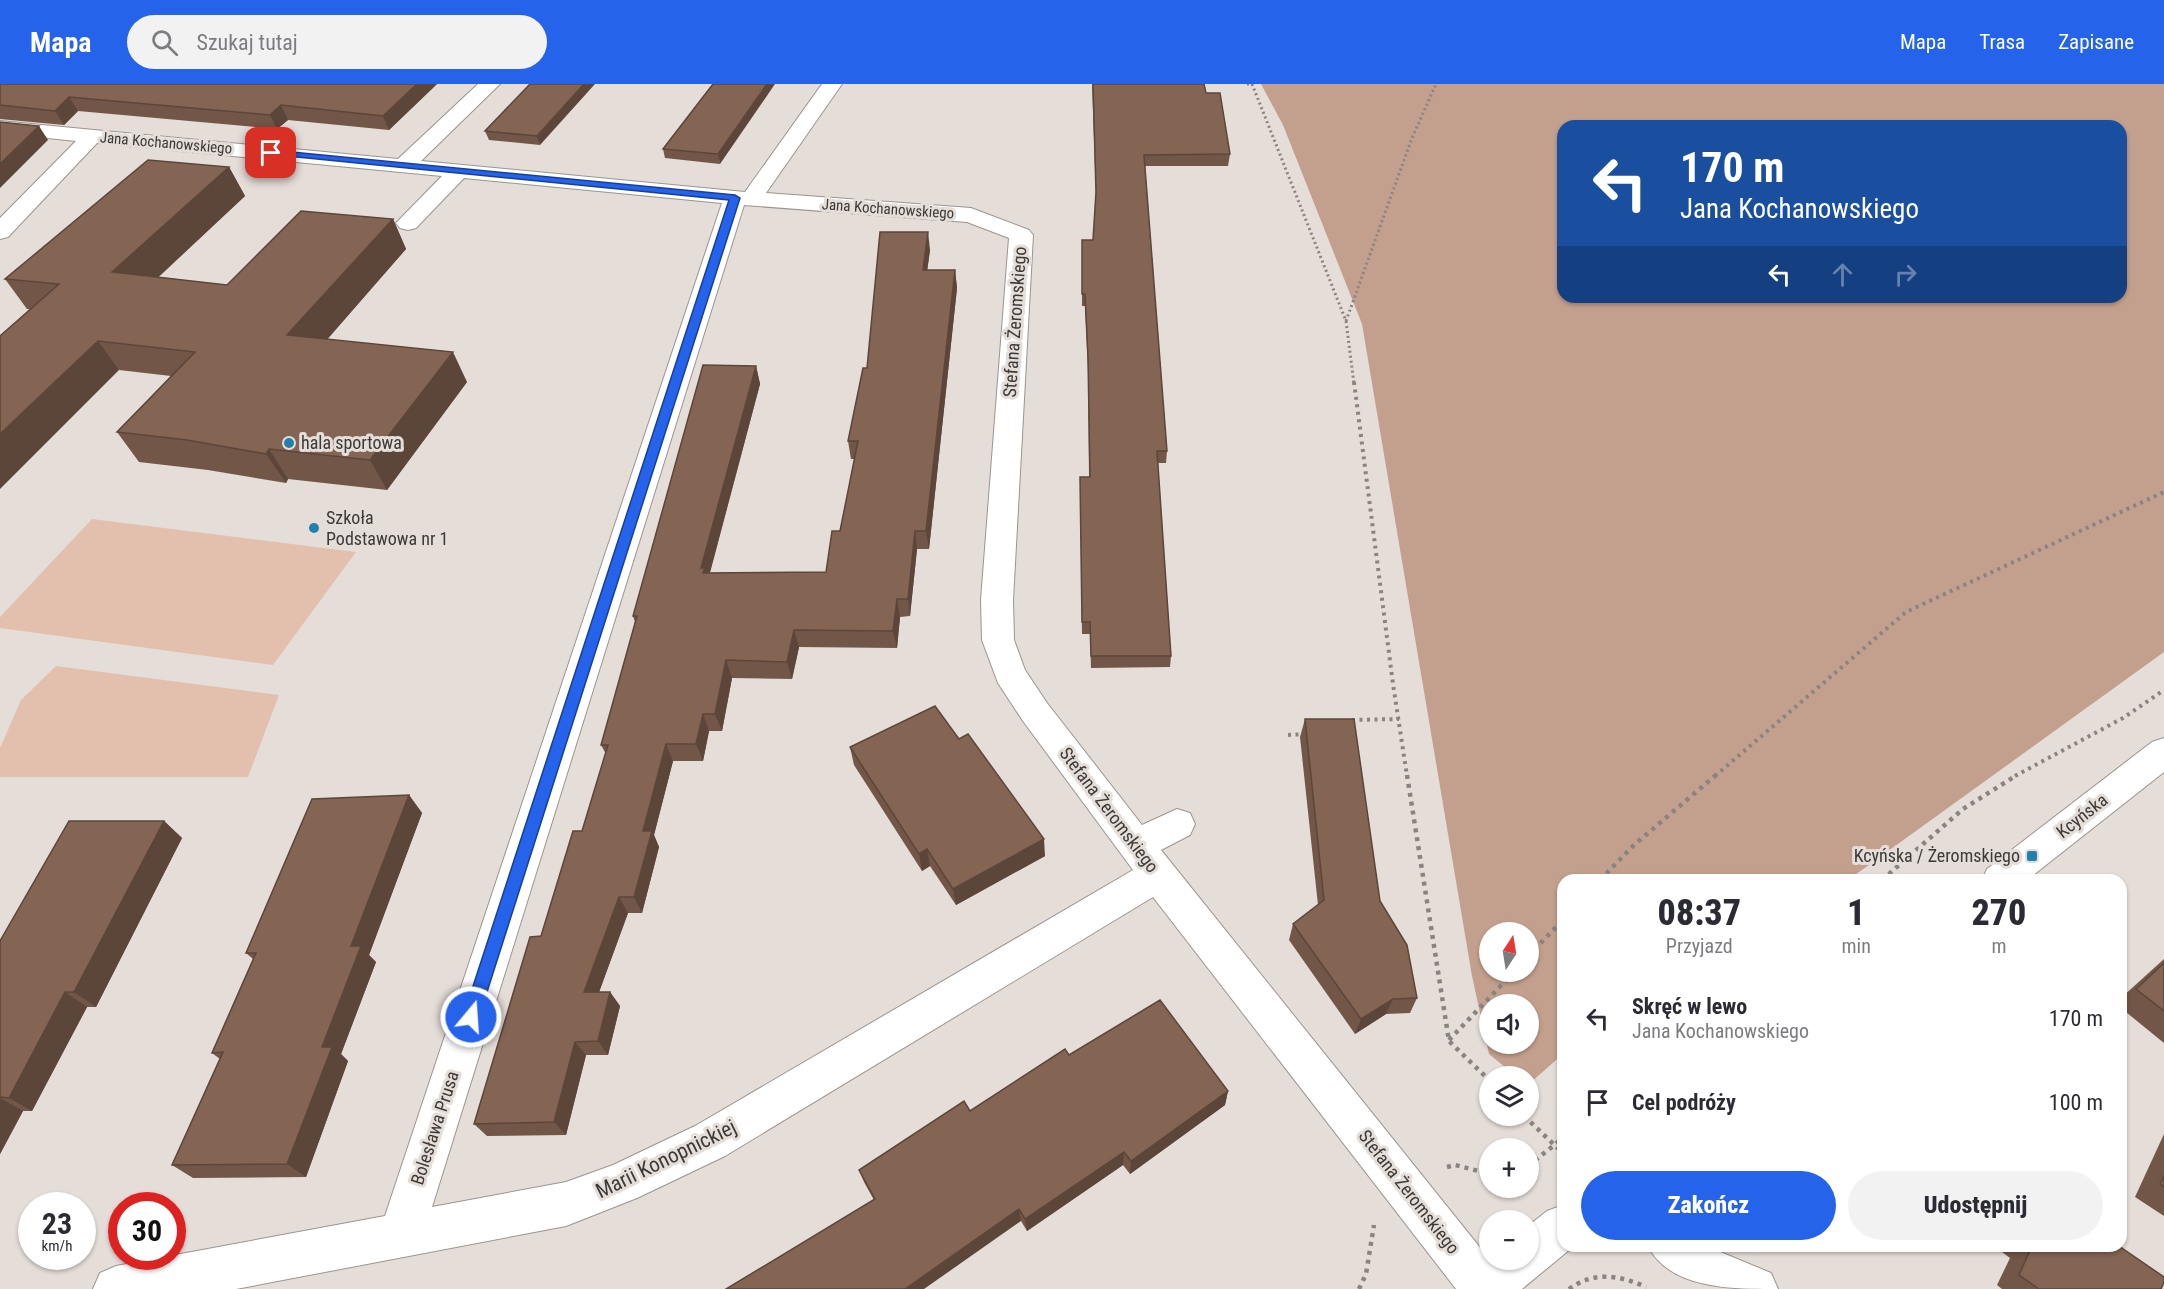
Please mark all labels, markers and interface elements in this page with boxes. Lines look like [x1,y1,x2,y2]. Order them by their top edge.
search box [127,15,547,69]
text: Mapa [30,26,91,59]
icon: search [148,26,181,59]
text: Szukaj tutaj [196,30,298,55]
text: Mapa [1900,30,1946,54]
text: Trasa [1979,30,2025,54]
text: Zapisane [2058,30,2134,54]
pin [245,127,296,178]
street label: Jana Kochanowskiego [99,128,233,158]
icon: arrive [254,136,287,169]
text: 170 m [1680,143,1785,192]
icon: left [1581,144,1659,222]
text: Jana Kochanowskiego [1680,193,1919,225]
street label: Jana Kochanowskiego [821,195,955,223]
street label: Stefana Żeromskiego [999,246,1030,398]
icon: left [1763,258,1796,291]
icon: ahead [1826,258,1859,291]
icon: right [1889,258,1922,291]
place label: hala sportowa [301,432,402,453]
marker: hala sportowa [282,436,296,450]
place label: Szkoła Podstawowa nr 1 [326,507,448,549]
marker: Szkoła Podstawowa nr 1 [307,521,321,535]
street label: Stefana Żeromskiego [1055,743,1163,876]
street label: Kcyńska [2052,789,2111,842]
place label: Kcyńska / Żeromskiego [1854,845,2020,866]
marker: Kcyńska / Żeromskiego [2025,849,2039,863]
text: 08:37 [1658,892,1741,934]
text: 1 [1847,892,1865,934]
text: 270 [1971,892,2026,934]
north arrow [1479,922,1539,982]
map controls [1479,922,1539,1270]
text: Przyjazd [1666,934,1733,958]
text: min [1842,934,1871,958]
text: m [1991,934,2006,958]
position arrow [439,985,503,1049]
button: sound [1479,994,1539,1054]
text: Skręć w lewo [1632,994,1747,1019]
icon: left [1581,1002,1614,1035]
text: 170 m [2049,1006,2103,1031]
text: Jana Kochanowskiego [1632,1019,1809,1043]
button: layers [1479,1066,1539,1126]
street label: Bolesława Prusa [406,1068,463,1187]
icon: arrive [1581,1086,1614,1119]
text: Cel podróży [1632,1090,1736,1115]
text: 100 m [2049,1090,2103,1115]
street label: Marii Konopnickiej [592,1115,740,1203]
street label: Stefana Żeromskiego [1355,1126,1464,1258]
button: + [1479,1138,1539,1198]
button: Zakończ [1581,1171,1836,1240]
button: Udostępnij [1848,1171,2103,1240]
speed limit sign: 30 [108,1192,186,1270]
text: 23 [42,1206,72,1241]
button: − [1479,1210,1539,1270]
text: km/h [42,1237,72,1255]

